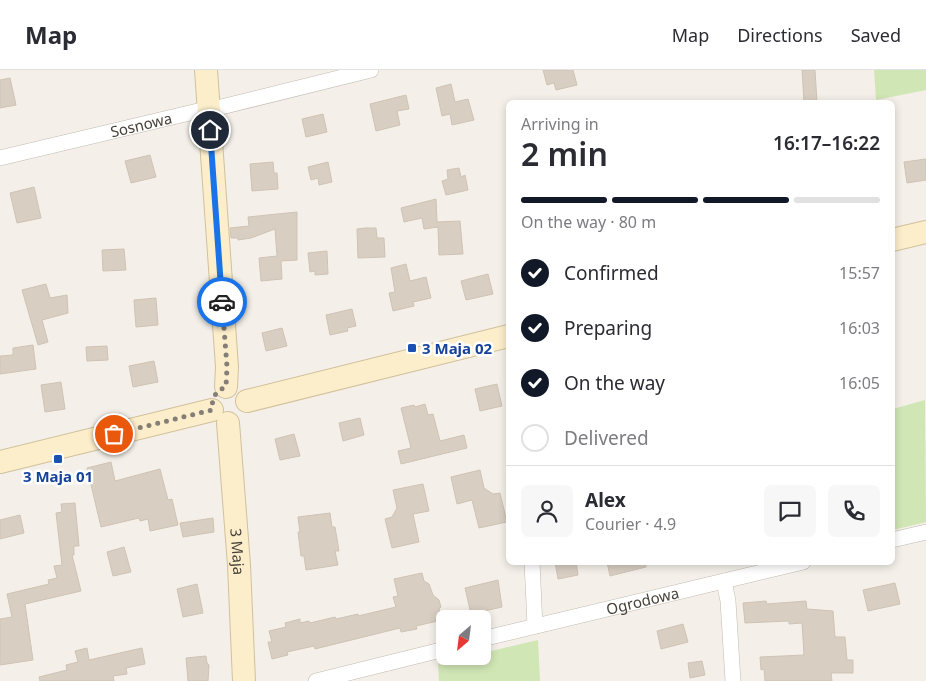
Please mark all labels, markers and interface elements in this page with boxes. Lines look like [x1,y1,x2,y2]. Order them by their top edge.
text: Map [25,18,77,51]
text: Map [672,23,709,47]
text: Directions [737,23,823,47]
text: Saved [851,23,901,47]
street label: Sosnowa [108,108,174,141]
pin [189,109,231,151]
text: Arriving in [521,113,599,135]
icon: home [196,116,224,144]
text: 16:17–16:22 [773,130,880,156]
text: 2 min [521,132,608,175]
text: On the way · 80 m [521,211,656,233]
icon: check [521,259,549,287]
text: Confirmed [564,260,659,286]
text: 15:57 [839,262,880,284]
courier [197,277,247,327]
icon: car [208,288,236,316]
icon: check [521,314,549,342]
text: Preparing [564,315,652,341]
text: 16:03 [839,317,880,339]
place label: 3 Maja 02 [422,338,493,358]
marker: 3 Maja 02 [406,342,418,354]
icon: check [521,369,549,397]
text: On the way [564,370,665,396]
text: 16:05 [839,372,880,394]
pin [93,413,135,455]
icon: bag [100,420,128,448]
text: Delivered [564,425,649,451]
marker: 3 Maja 01 [52,453,64,465]
place label: 3 Maja 01 [23,466,93,486]
button: person [521,485,573,537]
button: chat [764,485,816,537]
button: phone [828,485,880,537]
text: Alex [585,487,626,513]
text: Courier · 4.9 [585,513,676,535]
street label: 3 Maja [226,527,249,575]
street label: Ogrodowa [604,582,681,619]
north arrow [436,610,491,665]
map controls [436,610,491,665]

